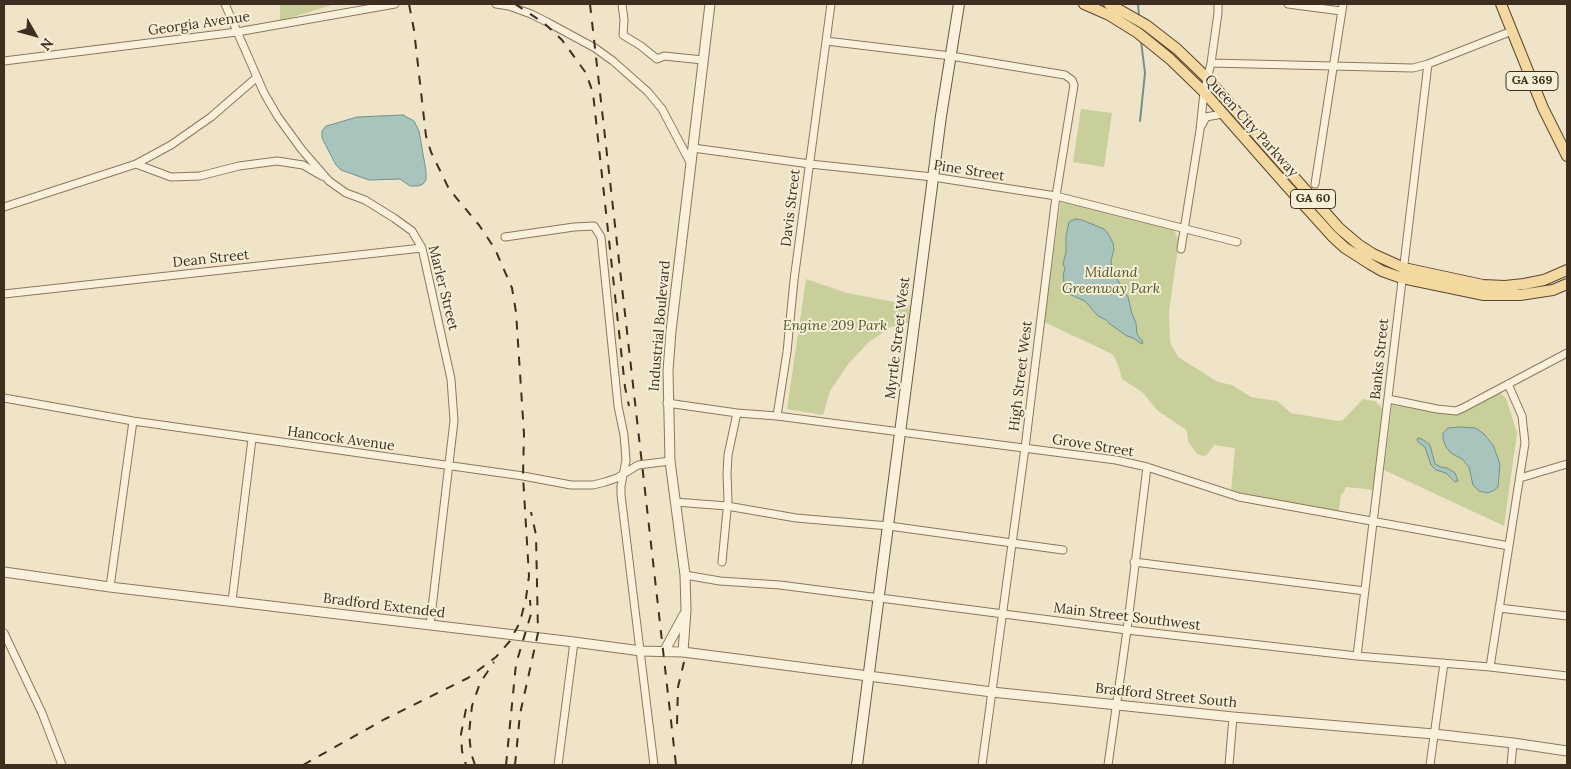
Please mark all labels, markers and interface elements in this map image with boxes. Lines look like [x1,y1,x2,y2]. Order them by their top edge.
street label: Georgia Avenue [147,9,251,39]
north arrow [10,10,60,60]
text: N [36,34,57,54]
street label: Queen City Parkway [1201,71,1301,181]
road number: GA 369 [1506,72,1558,90]
street label: Pine Street [932,157,1006,185]
street label: Davis Street [778,168,804,248]
road number: GA 60 [1290,190,1336,208]
street label: Marler Street [424,244,462,332]
street label: Dean Street [172,247,250,271]
street label: Industrial Boulevard [646,260,674,392]
park label: Midland Greenway Park [1062,265,1160,298]
street label: Myrtle Street West [882,276,914,400]
street label: Banks Street [1367,317,1393,401]
park label: Engine 209 Park [783,318,887,334]
street label: High Street West [1006,320,1036,432]
street label: Hancock Avenue [286,423,396,455]
street label: Grove Street [1051,431,1135,461]
street label: Bradford Extended [322,590,446,622]
street label: Main Street Southwest [1052,600,1202,634]
street label: Bradford Street South [1094,680,1238,712]

